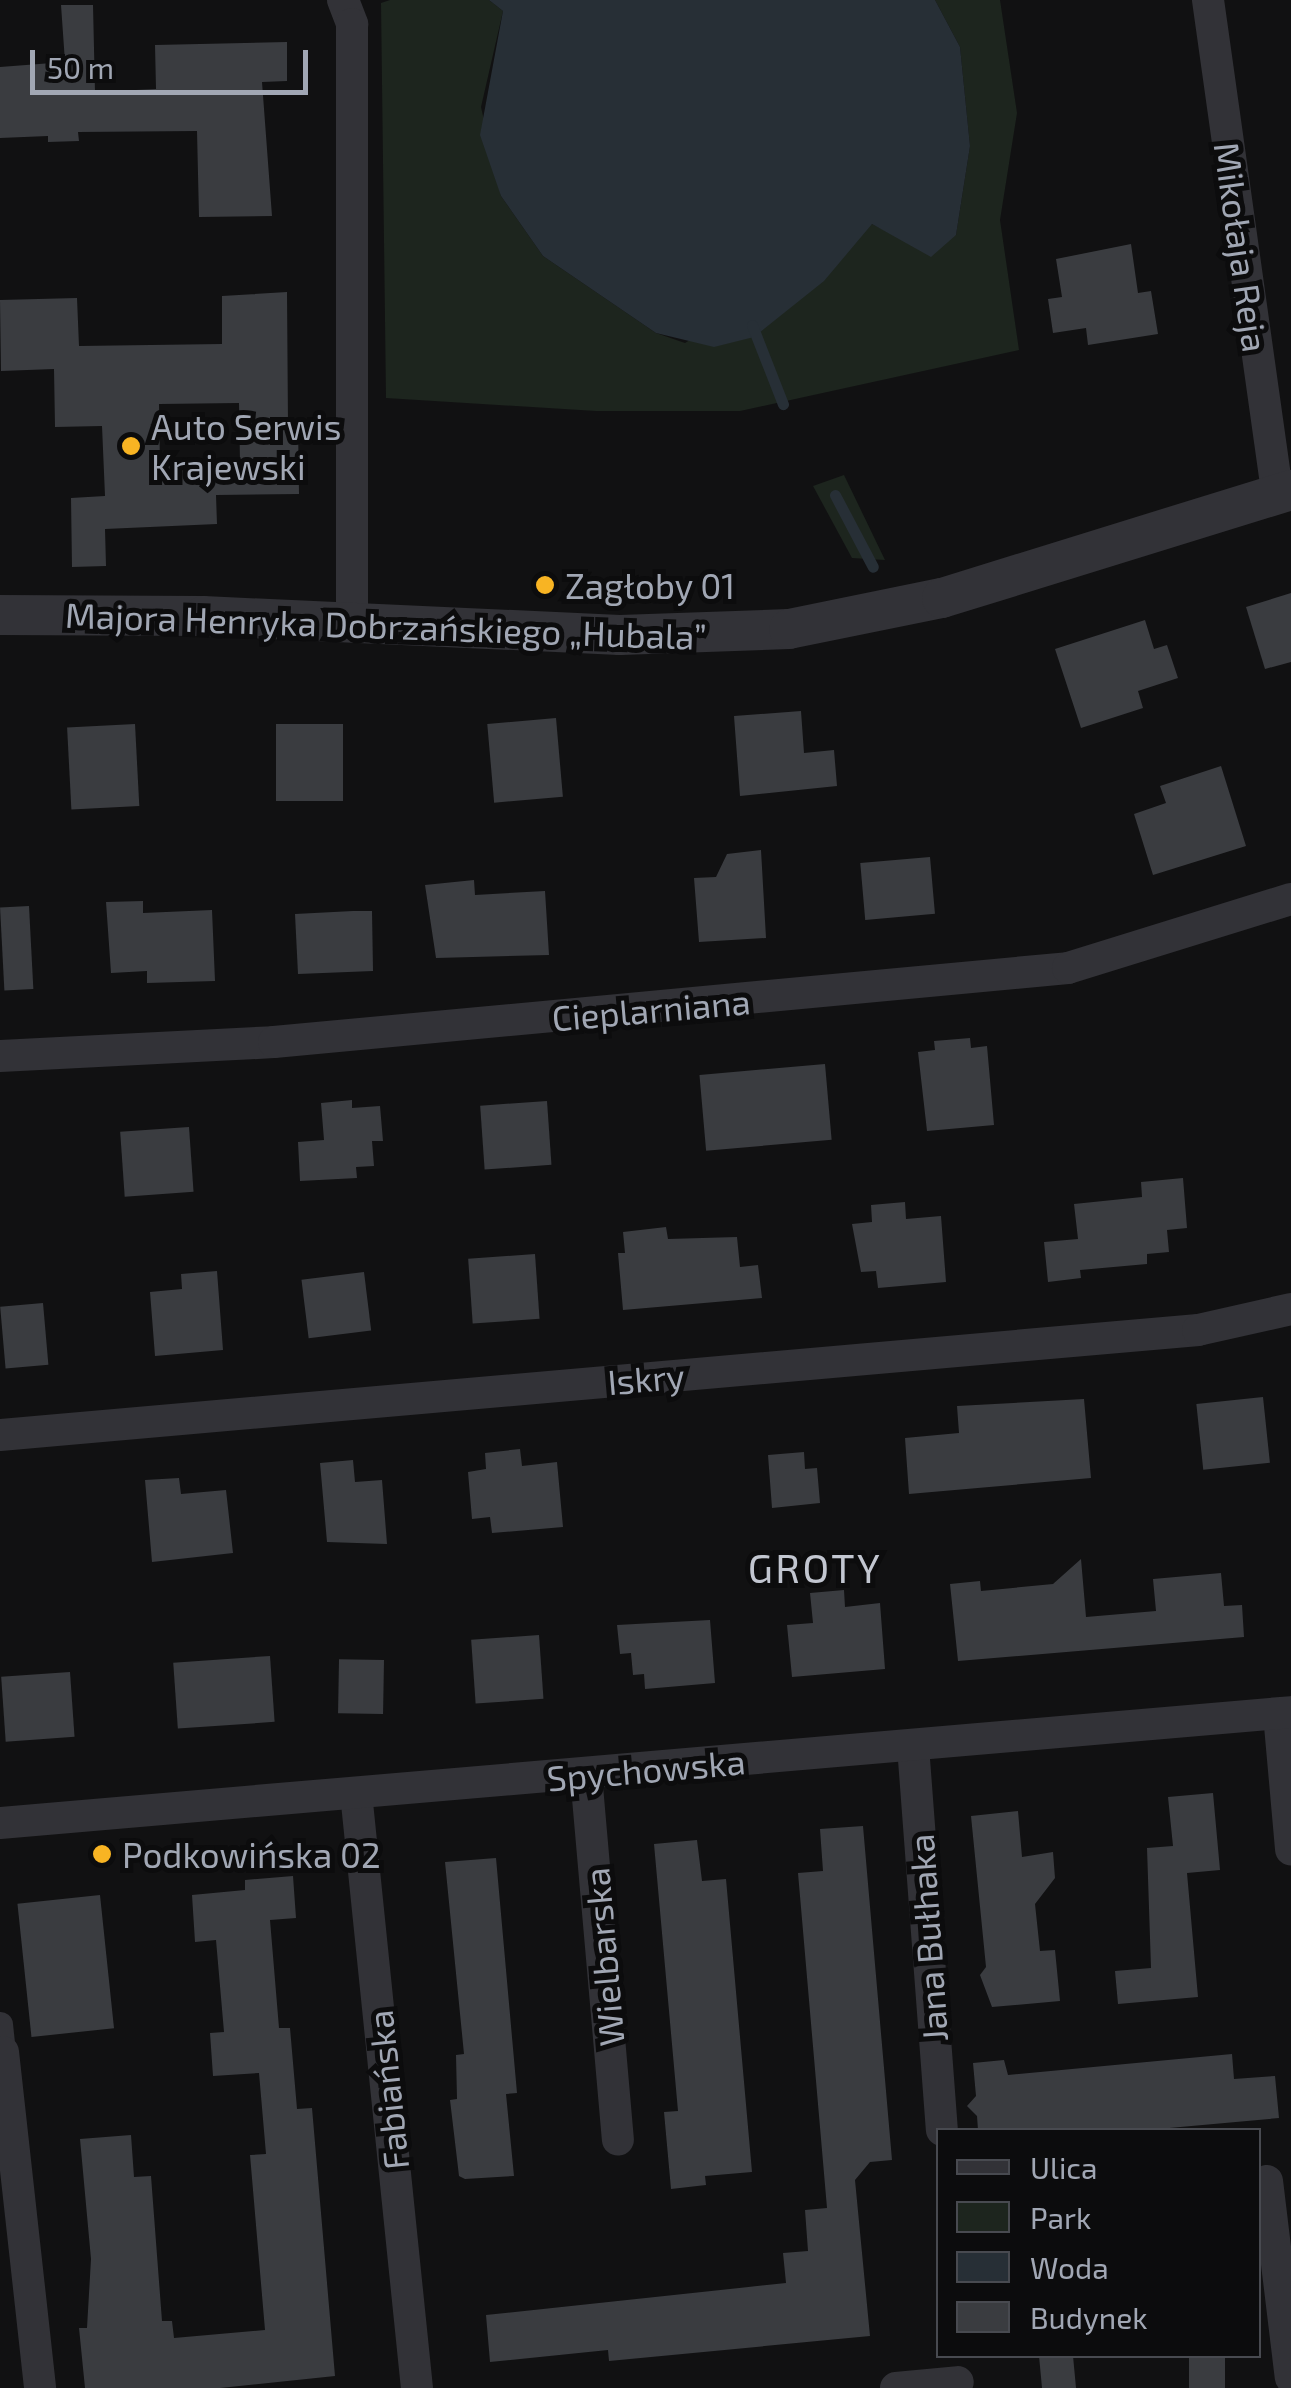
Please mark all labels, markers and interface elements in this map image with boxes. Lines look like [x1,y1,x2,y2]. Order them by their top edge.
scale bar [35,30,312,92]
text: 50 m [47,49,114,85]
street label: Mikołaja Reja [1207,139,1277,355]
place label: Auto Serwis Krajewski [151,405,342,487]
marker: Auto Serwis Krajewski [120,435,142,457]
place label: Zagłoby 01 [565,564,736,606]
marker: Zagłoby 01 [534,574,556,596]
street label: Majora Henryka Dobrzańskiego „Hubala” [65,593,707,657]
street label: Cieplarniana [550,979,752,1039]
street label: Iskry [606,1354,686,1402]
district label: GROTY [748,1543,882,1591]
street label: Spychowska [545,1739,747,1799]
place label: Podkowińska 02 [122,1833,381,1875]
street label: Jana Bułhaka [899,1833,955,2043]
marker: Podkowińska 02 [91,1843,113,1865]
street label: Wielbarska [574,1866,632,2048]
street label: Fabiańska [358,2008,416,2172]
legend [936,2128,1261,2358]
text: Ulica [1030,2149,1097,2185]
text: Park [1030,2199,1091,2235]
text: Woda [1030,2249,1109,2285]
text: Budynek [1030,2299,1148,2335]

